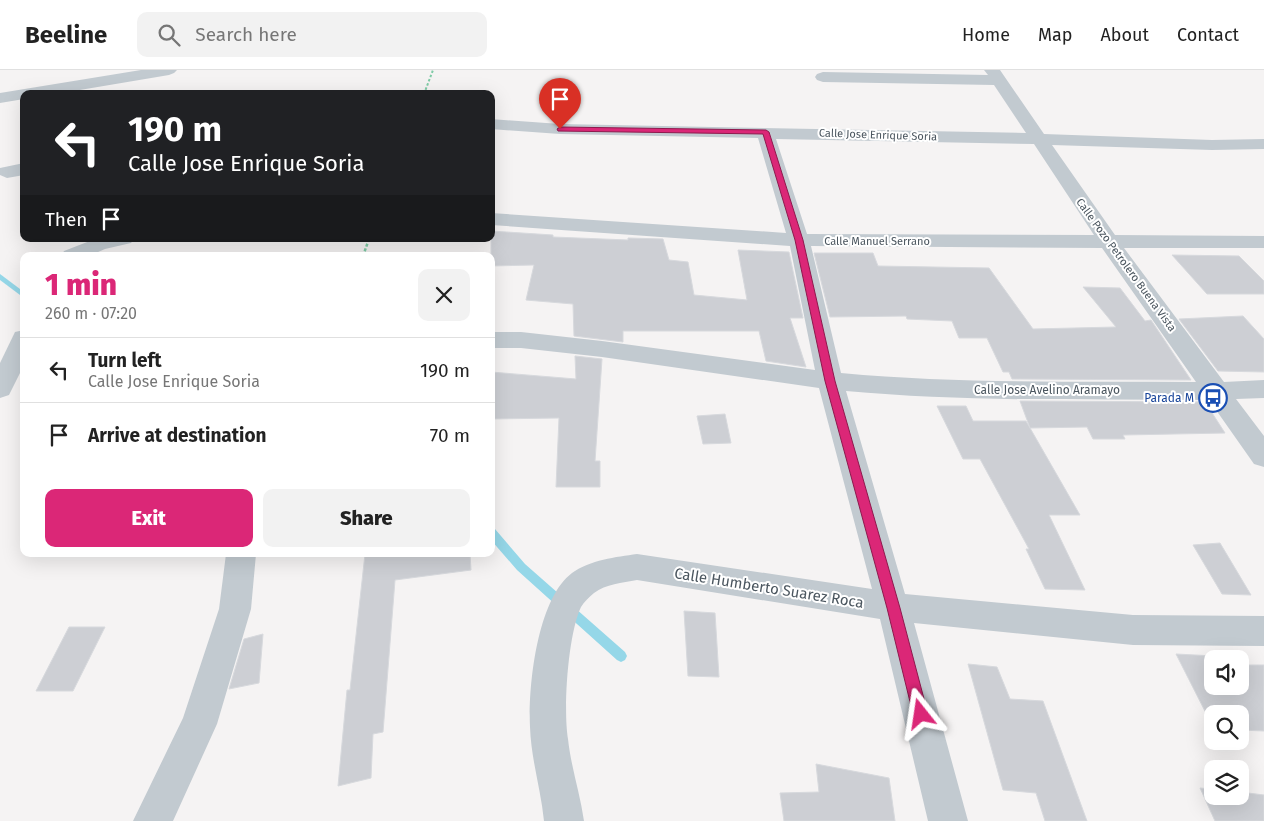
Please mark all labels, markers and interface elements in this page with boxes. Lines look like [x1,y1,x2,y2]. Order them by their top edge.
search box [137,12,487,57]
text: Beeline [25,21,107,49]
icon: search [155,21,183,49]
text: Search here [195,23,297,46]
text: Home [962,24,1010,46]
text: Map [1038,24,1072,46]
text: About [1100,24,1149,46]
text: Contact [1177,24,1239,46]
pin [539,78,581,129]
icon: arrive [546,85,574,113]
text: 190 m [128,108,222,150]
icon: left [45,110,110,175]
street label: Calle Jose Enrique Soria [819,126,937,144]
text: Calle Jose Enrique Soria [128,150,365,177]
street label: Calle Pozo Petrolero Buena Vista [1073,196,1179,334]
icon: arrive [97,205,125,233]
text: Then [45,208,87,231]
street label: Calle Manuel Serrano [824,235,930,248]
text: 1 min [45,267,117,303]
button: close [418,269,470,321]
text: 260 m · 07:20 [45,304,137,323]
text: Turn left [88,349,162,372]
icon: left [45,356,73,384]
text: 190 m [420,359,470,382]
text: Calle Jose Enrique Soria [88,372,260,391]
street label: Calle Jose Avelino Aramayo [974,383,1120,397]
bus stop icon: Parada M [1198,383,1228,413]
place label: Parada M [1144,391,1194,405]
icon: arrive [45,421,73,449]
text: Arrive at destination [88,424,267,447]
text: 70 m [430,424,470,447]
button: Exit [45,489,253,547]
button: Share [263,489,470,547]
street label: Calle Humberto Suarez Roca [673,564,865,612]
map controls [1204,650,1249,805]
button: sound [1204,650,1249,695]
position arrow [894,687,946,739]
button: search [1204,705,1249,750]
button: layers [1204,760,1249,805]

